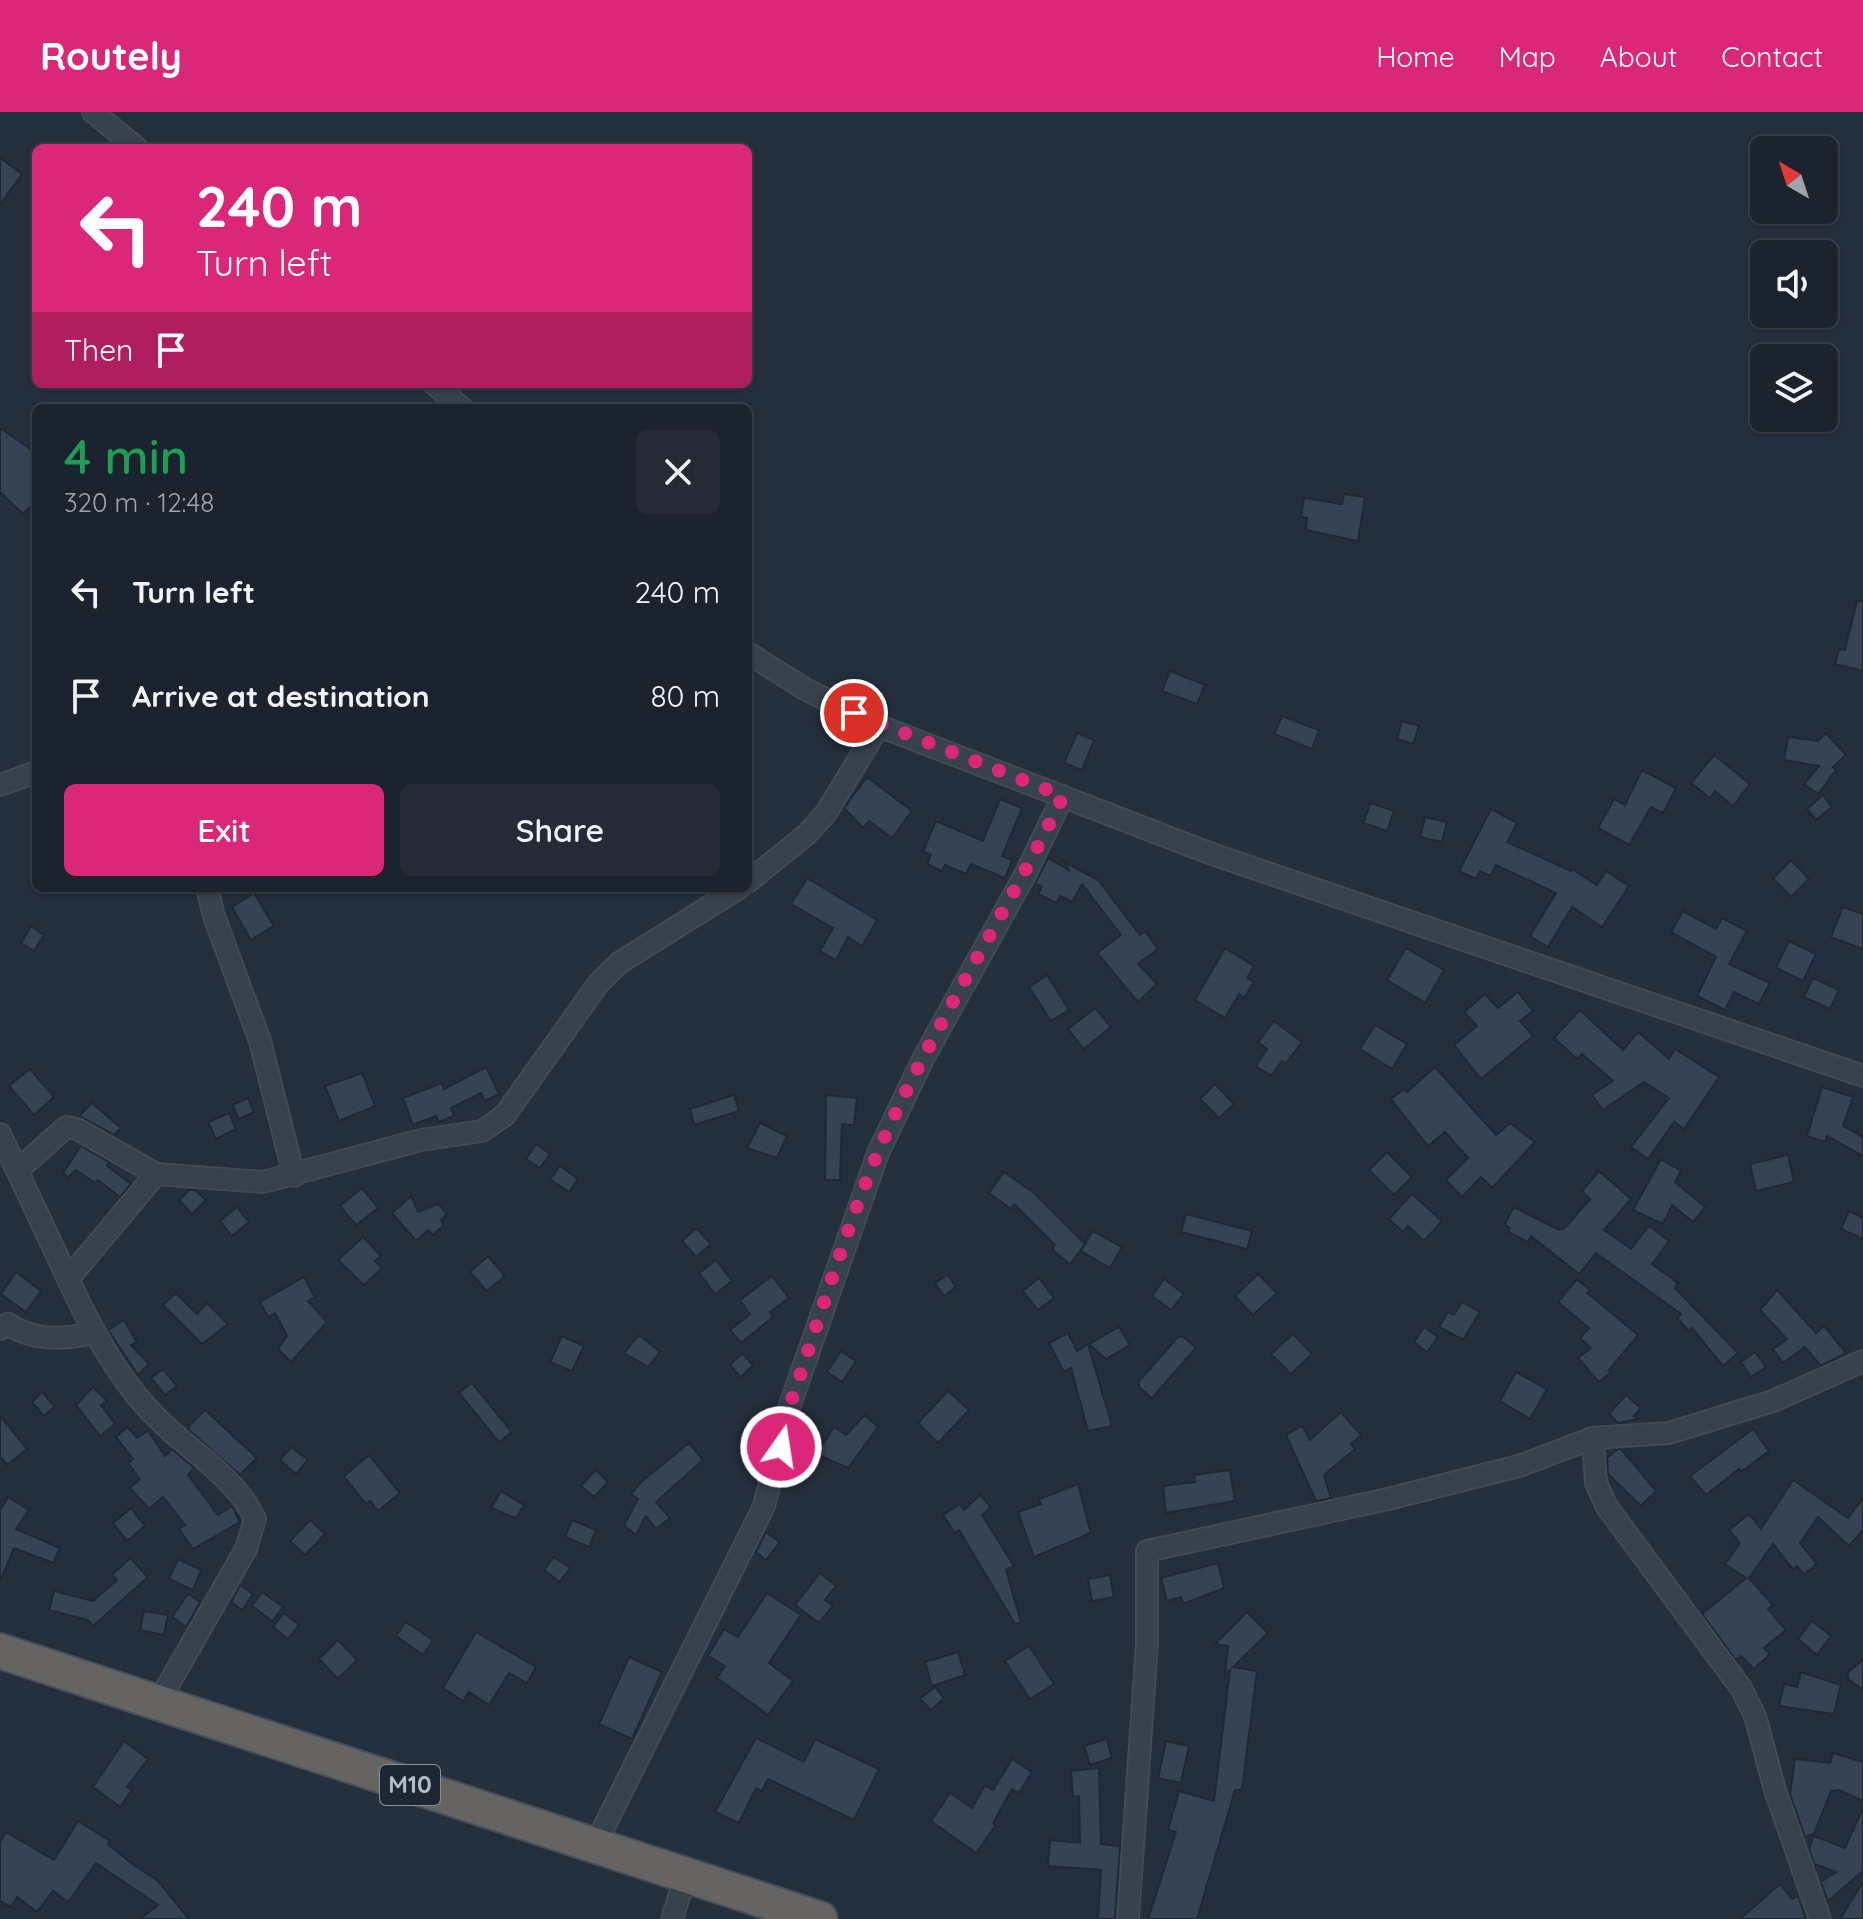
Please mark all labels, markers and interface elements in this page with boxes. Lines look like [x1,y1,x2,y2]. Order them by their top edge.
text: Routely [40,32,182,80]
text: Home [1376,39,1455,74]
text: Map [1499,39,1556,74]
text: About [1600,39,1677,74]
text: Contact [1721,39,1823,74]
north arrow [1750,136,1838,224]
map controls [1750,136,1838,432]
text: 240 m [196,171,363,241]
icon: left [64,176,168,280]
text: Turn left [196,240,332,285]
button: sound [1750,240,1838,328]
icon: arrive [149,328,193,372]
text: Then [64,331,133,369]
button: layers [1750,344,1838,432]
text: 4 min [64,426,188,486]
button: close [636,430,720,514]
text: 320 m · 12:48 [64,486,214,519]
icon: left [64,570,108,614]
text: Turn left [132,573,255,611]
text: 240 m [635,573,720,611]
icon: arrive [64,674,108,718]
text: Arrive at destination [132,677,430,715]
text: 80 m [650,677,720,715]
pin [820,679,888,747]
icon: arrive [832,691,876,735]
button: Exit [64,784,384,876]
button: Share [400,784,720,876]
position arrow [739,1405,823,1489]
road number: M10 [380,1765,440,1805]

